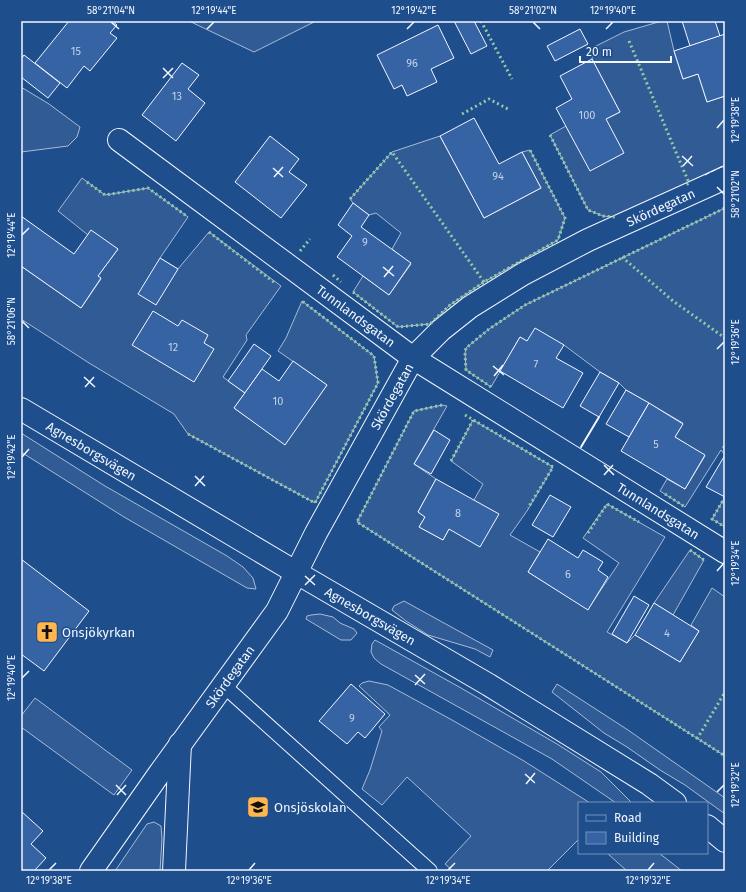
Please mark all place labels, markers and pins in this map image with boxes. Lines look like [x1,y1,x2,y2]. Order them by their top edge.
church icon: Onsjökyrkan [34,619,60,645]
place label: Onsjökyrkan [62,625,135,640]
school or university icon: Onsjöskolan [245,794,271,820]
place label: Onsjöskolan [274,800,347,815]

